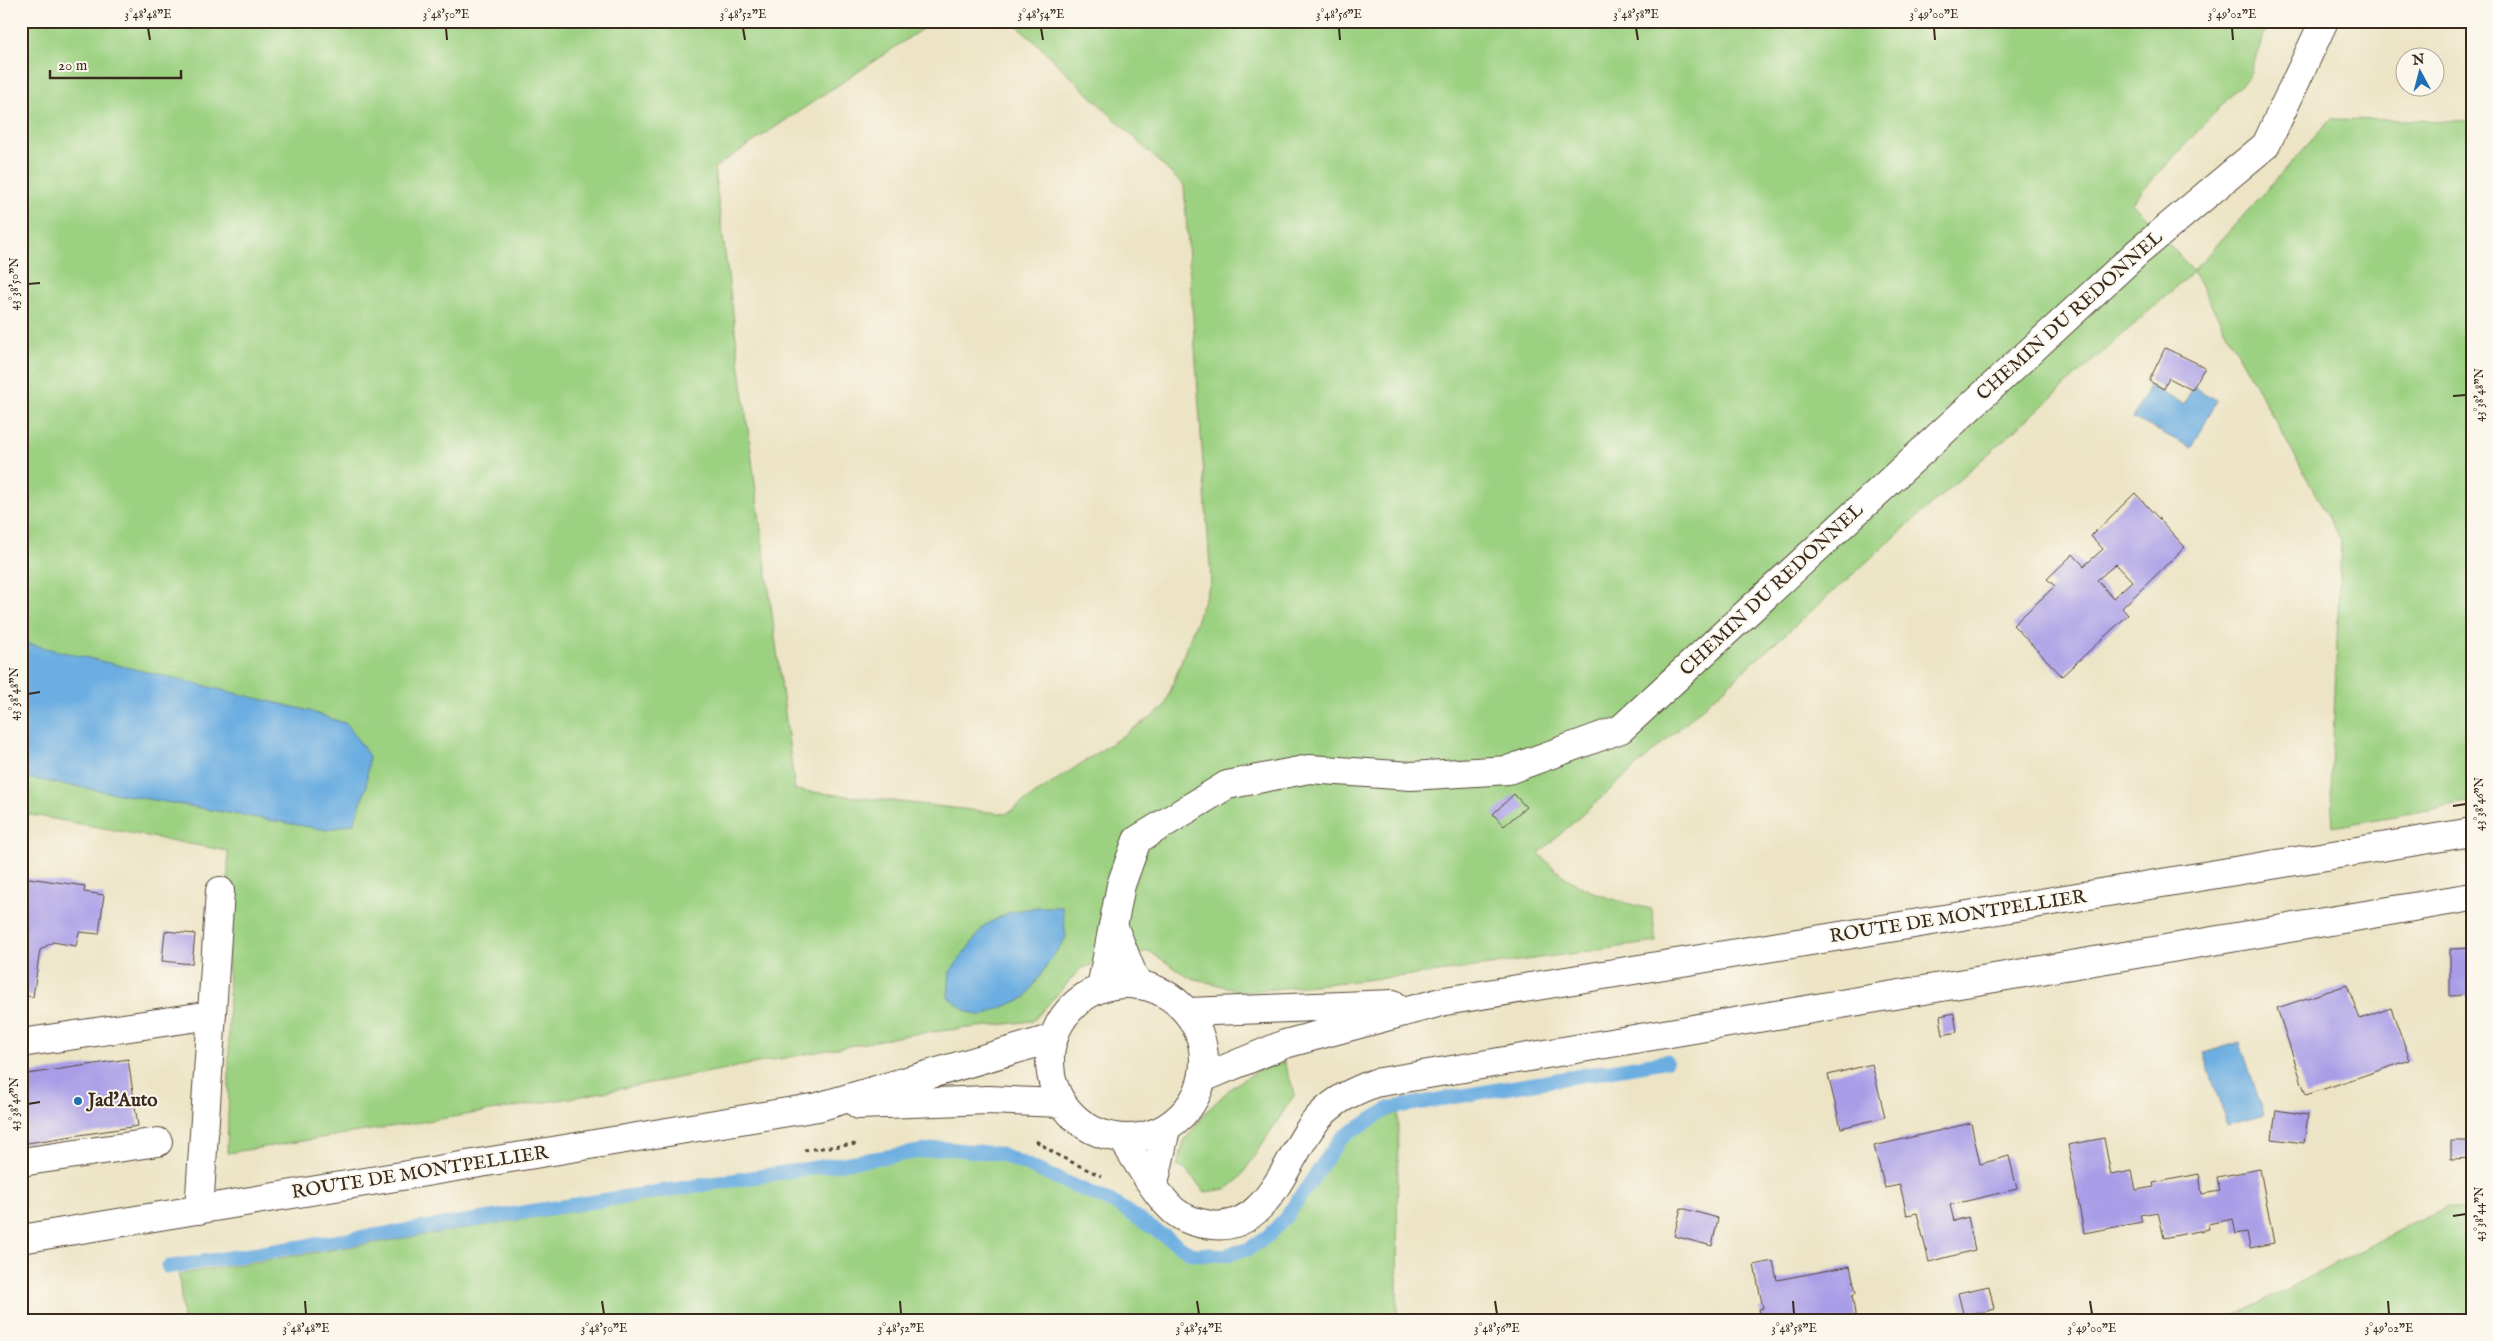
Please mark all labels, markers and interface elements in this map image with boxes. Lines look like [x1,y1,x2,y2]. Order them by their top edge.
text: 3°48'48"E [124,7,172,22]
text: 3°48'50"E [423,7,469,22]
text: 3°48'52"E [720,7,766,22]
text: 3°48'54"E [1018,7,1064,22]
text: 3°48'56"E [1316,7,1362,22]
text: 3°48'58"E [1613,7,1659,22]
text: 3°49'00"E [1910,7,1958,22]
text: 3°49'02"E [2208,7,2256,22]
scale bar [50,48,181,80]
north arrow [2396,48,2446,98]
text: N [2410,50,2426,70]
text: 20 m [58,56,88,75]
street label: CHEMIN DU REDONNEL [1972,226,2169,406]
text: 43°38'50"N [7,257,22,311]
text: 43°38'48"N [2472,368,2487,422]
street label: CHEMIN DU REDONNEL [1675,498,1869,682]
text: 43°38'48"N [7,667,22,721]
text: 43°38'46"N [2472,776,2487,831]
street label: ROUTE DE MONTPELLIER [1828,885,2089,949]
text: 43°38'46"N [7,1076,22,1131]
place label: Jad'Auto [85,1089,157,1113]
marker: Jad'Auto [72,1095,84,1107]
street label: ROUTE DE MONTPELLIER [290,1141,551,1205]
text: 43°38'44"N [2472,1186,2487,1241]
text: 3°48'48"E [282,1321,330,1336]
text: 3°48'50"E [581,1321,627,1336]
text: 3°48'52"E [878,1321,924,1336]
text: 3°48'54"E [1176,1321,1222,1336]
text: 3°48'56"E [1474,1321,1520,1336]
text: 3°48'58"E [1771,1321,1817,1336]
text: 3°49'00"E [2068,1321,2116,1336]
text: 3°49'02"E [2365,1321,2413,1336]

